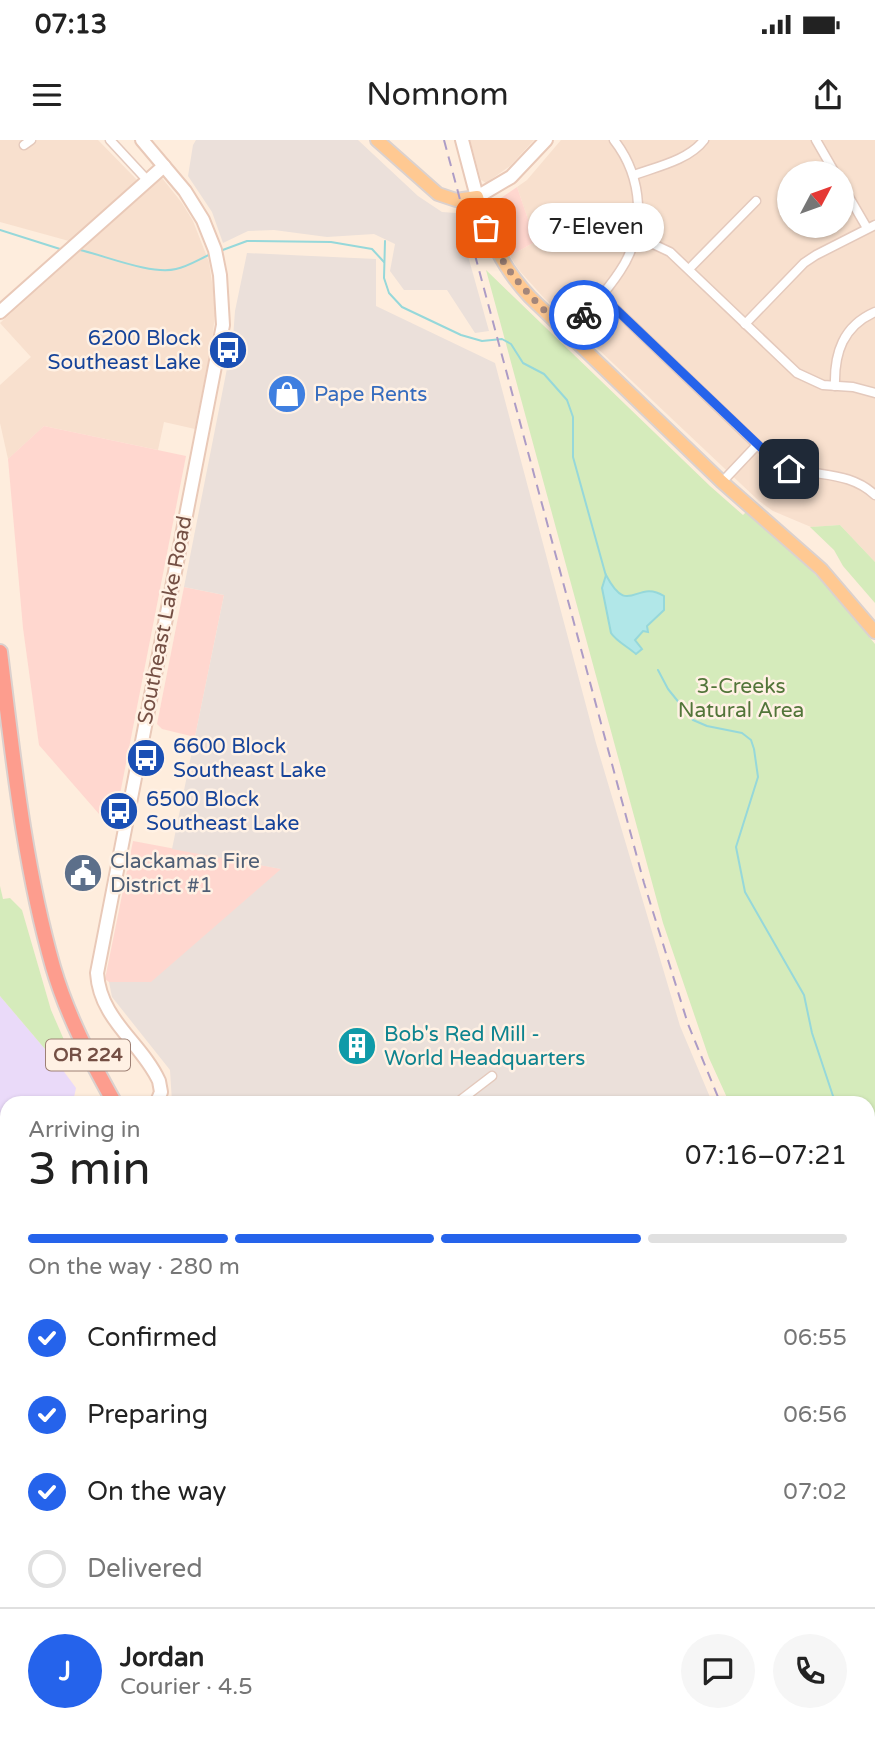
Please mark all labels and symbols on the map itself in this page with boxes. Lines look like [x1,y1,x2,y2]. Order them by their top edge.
north arrow [777,161,854,238]
pin [456,198,516,258]
callout: 7-Eleven [528,204,664,252]
courier [549,280,619,350]
place label: 6200 Block Southeast Lake [47,326,201,375]
bus stop icon: 6200 Block Southeast Lake [207,329,249,371]
shop icon: Pape Rents [266,373,308,415]
place label: Pape Rents [314,382,427,407]
pin [759,439,819,499]
street label: Southeast Lake Road [133,514,197,726]
park label: 3-Creeks Natural Area [678,674,804,723]
place label: 6600 Block Southeast Lake [173,734,327,783]
bus stop icon: 6600 Block Southeast Lake [125,737,167,779]
place label: 6500 Block Southeast Lake [146,787,300,836]
bus stop icon: 6500 Block Southeast Lake [98,790,140,832]
place label: Clackamas Fire District #1 [110,849,260,898]
public building icon: Clackamas Fire District #1 [62,852,104,894]
place label: Bob's Red Mill - World Headquarters [384,1022,585,1071]
building icon: Bob's Red Mill - World Headquarters [336,1025,378,1067]
road number: OR 224 [46,1040,130,1071]

